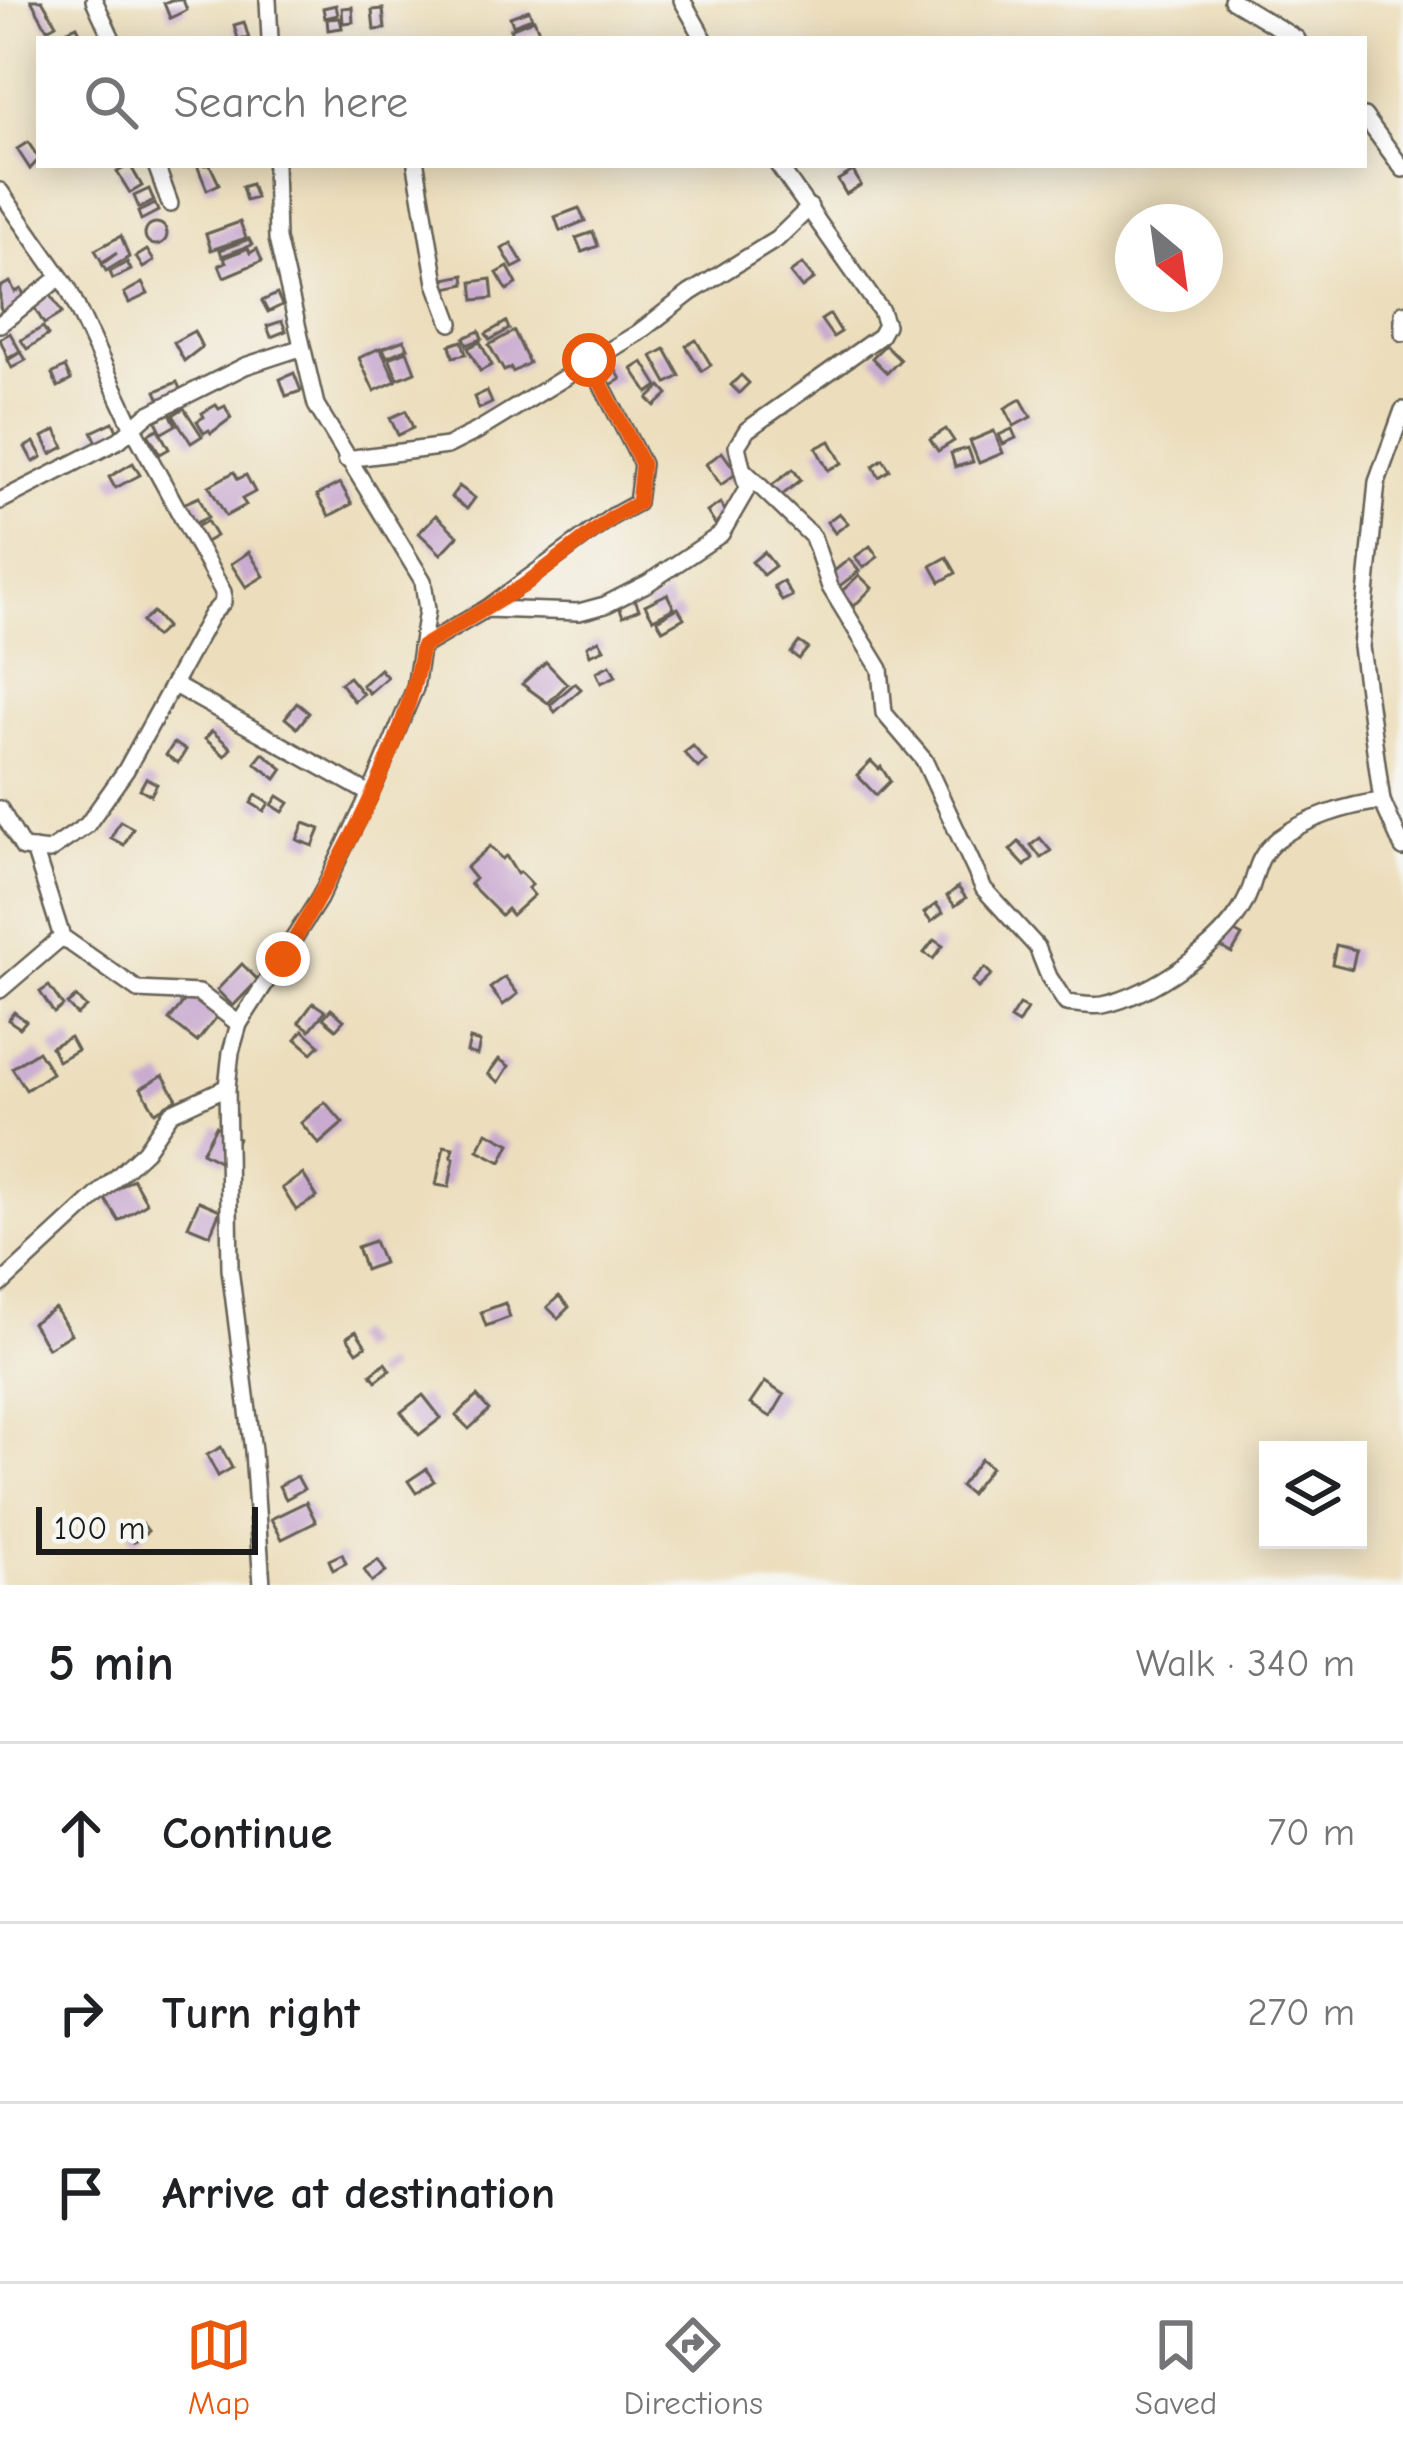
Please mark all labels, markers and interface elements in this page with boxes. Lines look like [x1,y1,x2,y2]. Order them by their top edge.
search box [36,36,1367,168]
icon: search [78,69,144,135]
text: Search here [174,76,408,128]
north arrow [1115,204,1223,312]
route start [562,333,616,387]
route end [256,932,310,986]
map controls [1259,1441,1367,1549]
button: layers [1259,1441,1367,1549]
scale bar [36,1501,258,1554]
text: 100 m [54,1509,146,1547]
text: 5 min [48,1634,174,1693]
text: Walk · 340 m [1136,1641,1355,1686]
icon: ahead [48,1800,114,1866]
text: Continue [162,1807,332,1859]
text: 70 m [1268,1810,1355,1855]
icon: right [48,1980,114,2046]
text: Turn right [162,1987,360,2039]
text: 270 m [1247,1990,1355,2035]
icon: arrive [48,2160,114,2226]
text: Arrive at destination [162,2167,555,2219]
tab: Map [186,2312,252,2422]
tab: Directions [624,2312,763,2422]
tab: Saved [1135,2312,1217,2422]

